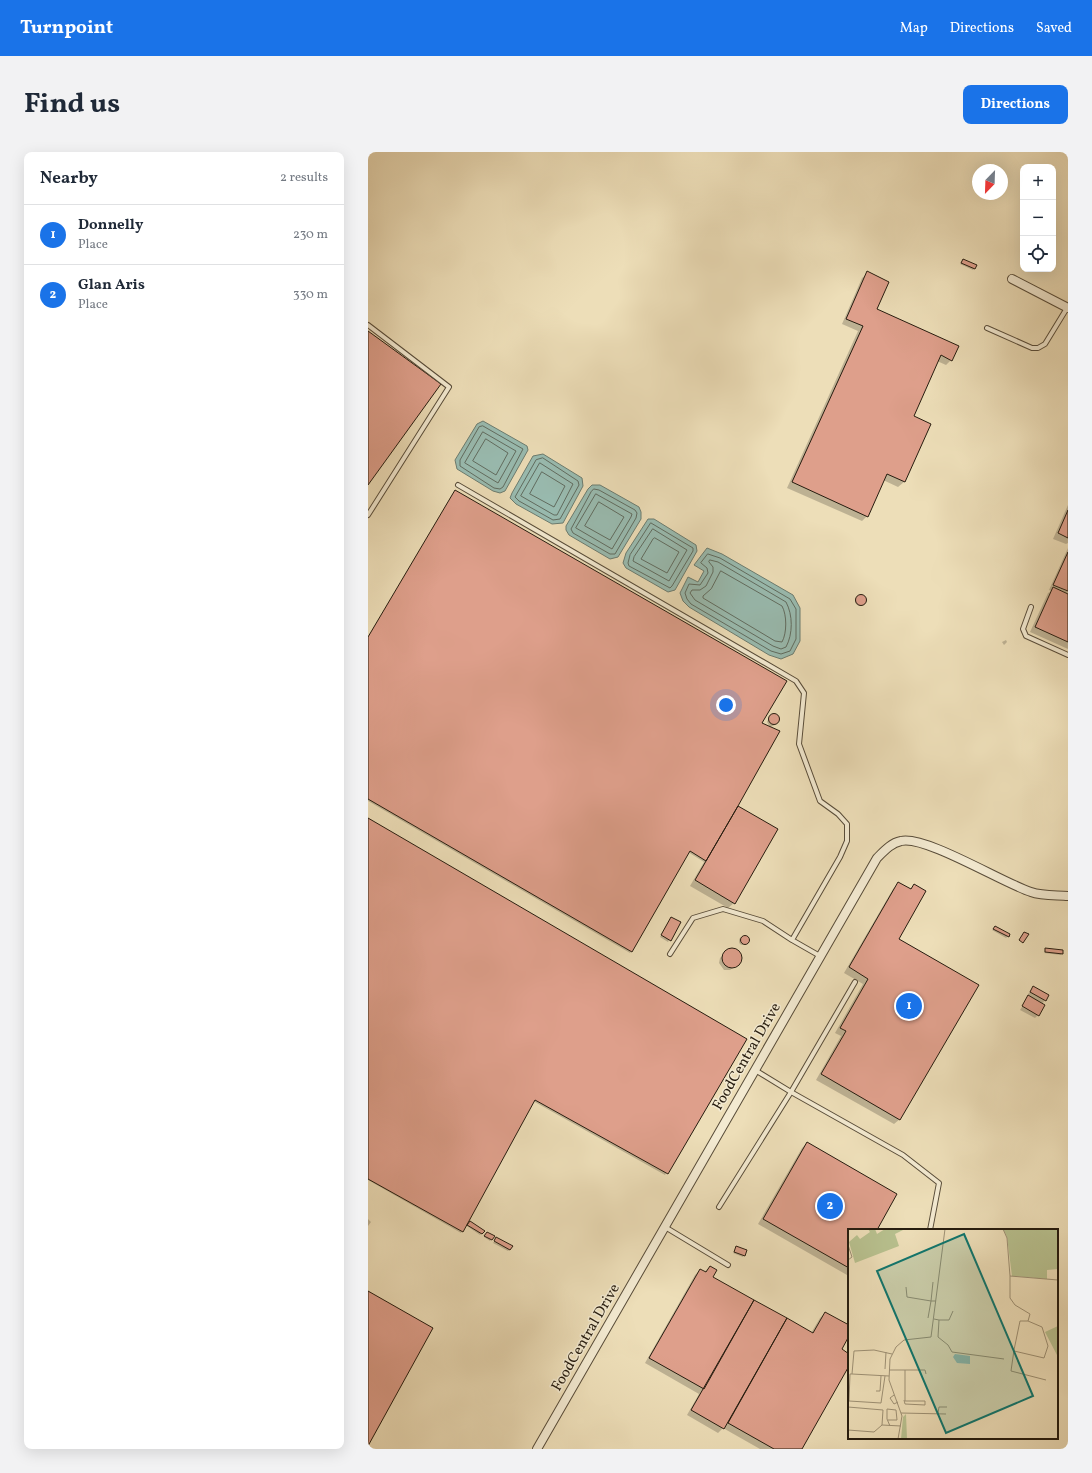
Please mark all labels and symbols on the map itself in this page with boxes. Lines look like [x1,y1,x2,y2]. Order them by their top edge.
north arrow [972,164,1008,200]
your location [716,695,736,715]
pin: 1 [896,991,922,1021]
street label: FoodCentral Drive [708,999,787,1114]
pin: 2 [817,1191,843,1221]
inset map [848,1229,1058,1439]
street label: FoodCentral Drive [547,1280,626,1395]

